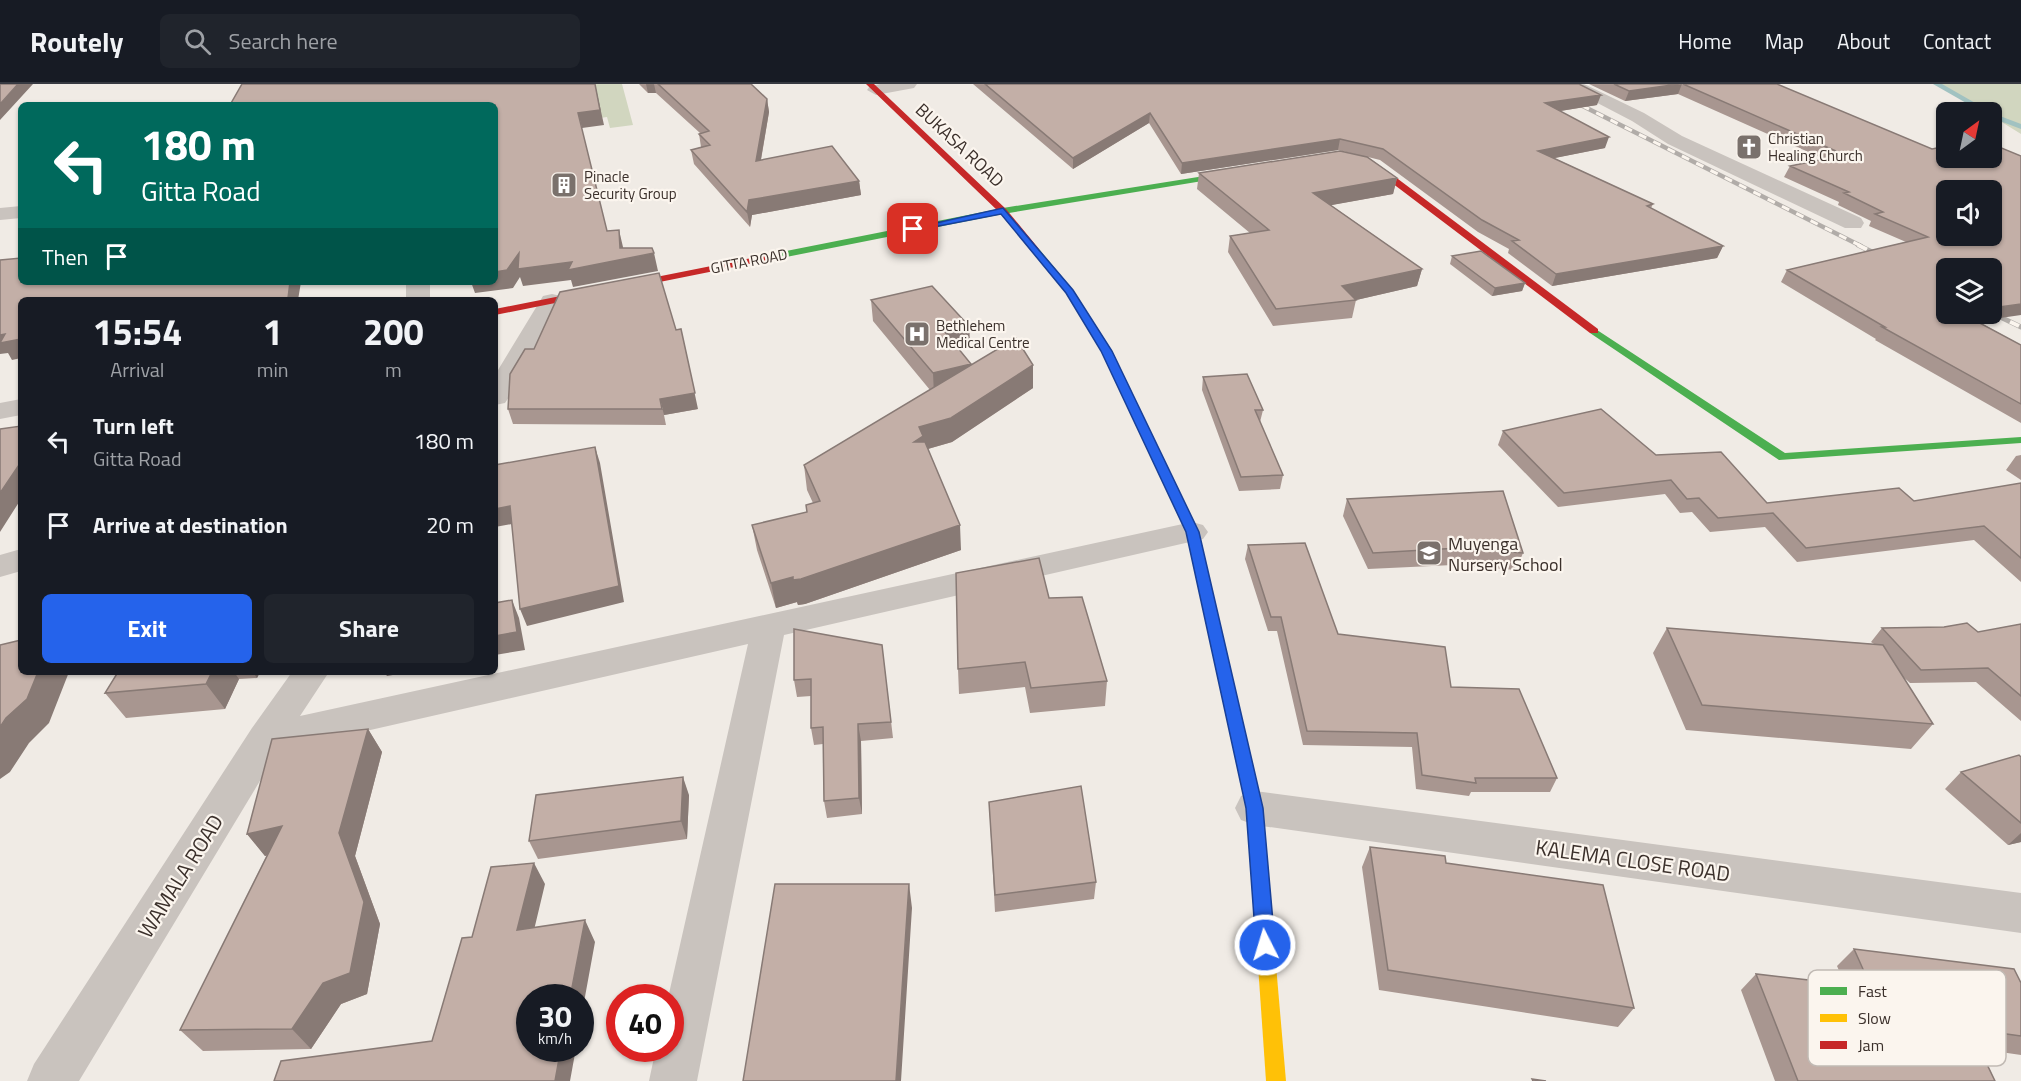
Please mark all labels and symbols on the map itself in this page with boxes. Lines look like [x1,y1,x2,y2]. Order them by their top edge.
street label: BUKASA ROAD [910,97,1010,193]
north arrow [1936,102,2002,168]
place label: Christian Healing Church [1768,127,1863,167]
church icon: Christian Healing Church [1734,132,1764,162]
place label: Pinacle Security Group [584,165,677,205]
building icon: Pinacle Security Group [549,170,579,200]
pin [887,203,938,254]
street label: GITTA ROAD [709,242,789,280]
place label: Bethlehem Medical Centre [936,314,1030,354]
hospital icon: Bethlehem Medical Centre [902,319,932,349]
place label: Muyenga Nursery School [1448,530,1563,578]
school or university icon: Muyenga Nursery School [1414,538,1444,568]
street label: WAMALA ROAD [129,808,231,944]
street label: KALEMA CLOSE ROAD [1534,831,1732,889]
position arrow [1233,913,1297,977]
legend [1808,970,2006,1066]
text: Fast [1858,979,1887,1003]
speed limit sign: 40 [606,984,684,1062]
text: Slow [1858,1006,1891,1030]
text: Jam [1858,1033,1884,1057]

